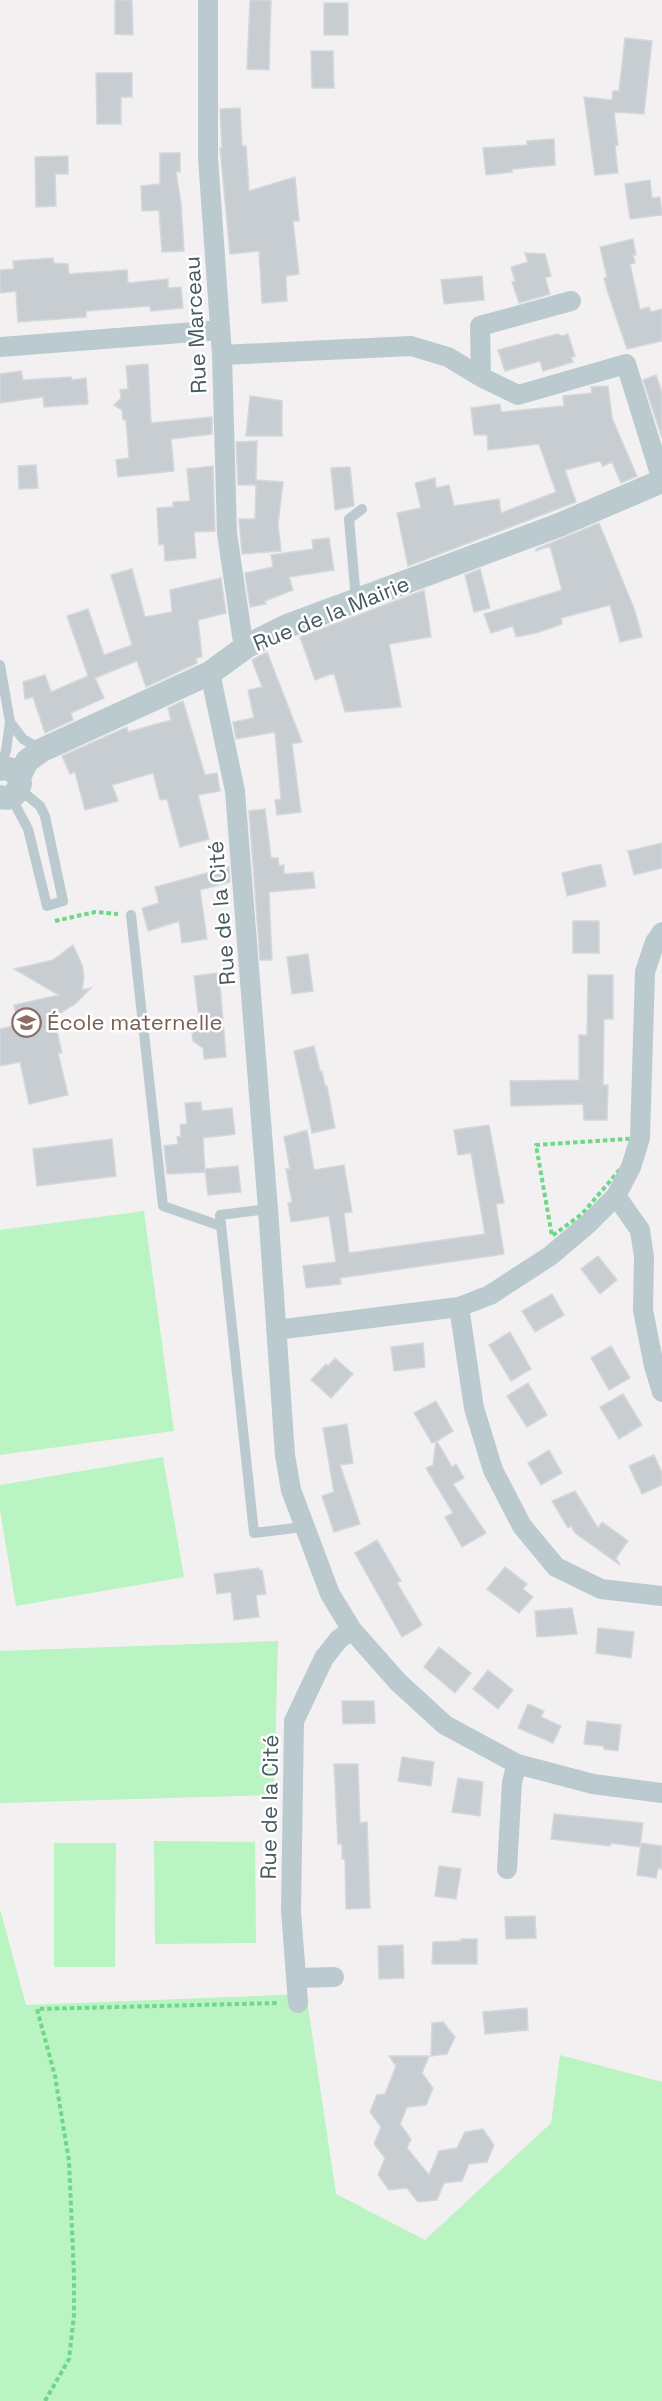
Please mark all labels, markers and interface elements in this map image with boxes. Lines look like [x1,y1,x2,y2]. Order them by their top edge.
street label: Rue Marceau [177,256,213,394]
street label: Rue de la Mairie [249,569,413,657]
street label: Rue de la Cité [201,840,241,986]
school or university icon: École maternelle [10,1006,42,1038]
place label: École maternelle [47,1008,222,1036]
street label: Rue de la Cité [254,1734,284,1880]

